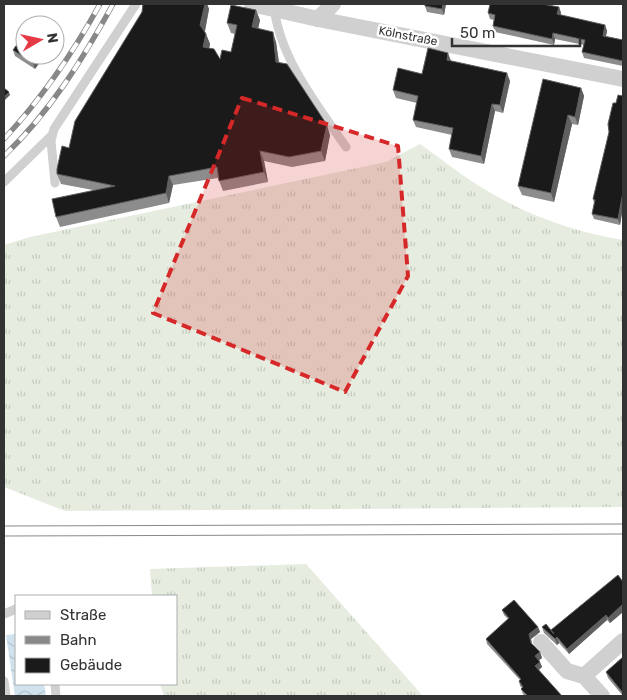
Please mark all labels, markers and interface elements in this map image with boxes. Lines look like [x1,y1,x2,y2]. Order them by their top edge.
north arrow [15,15,65,65]
scale bar [452,15,580,47]
street label: Kölnstraße [377,23,439,49]
text: 50 m [460,24,495,42]
text: N [43,32,62,44]
legend [15,595,178,685]
text: Straße [60,606,106,624]
text: Bahn [60,631,97,649]
text: Gebäude [60,656,122,674]

